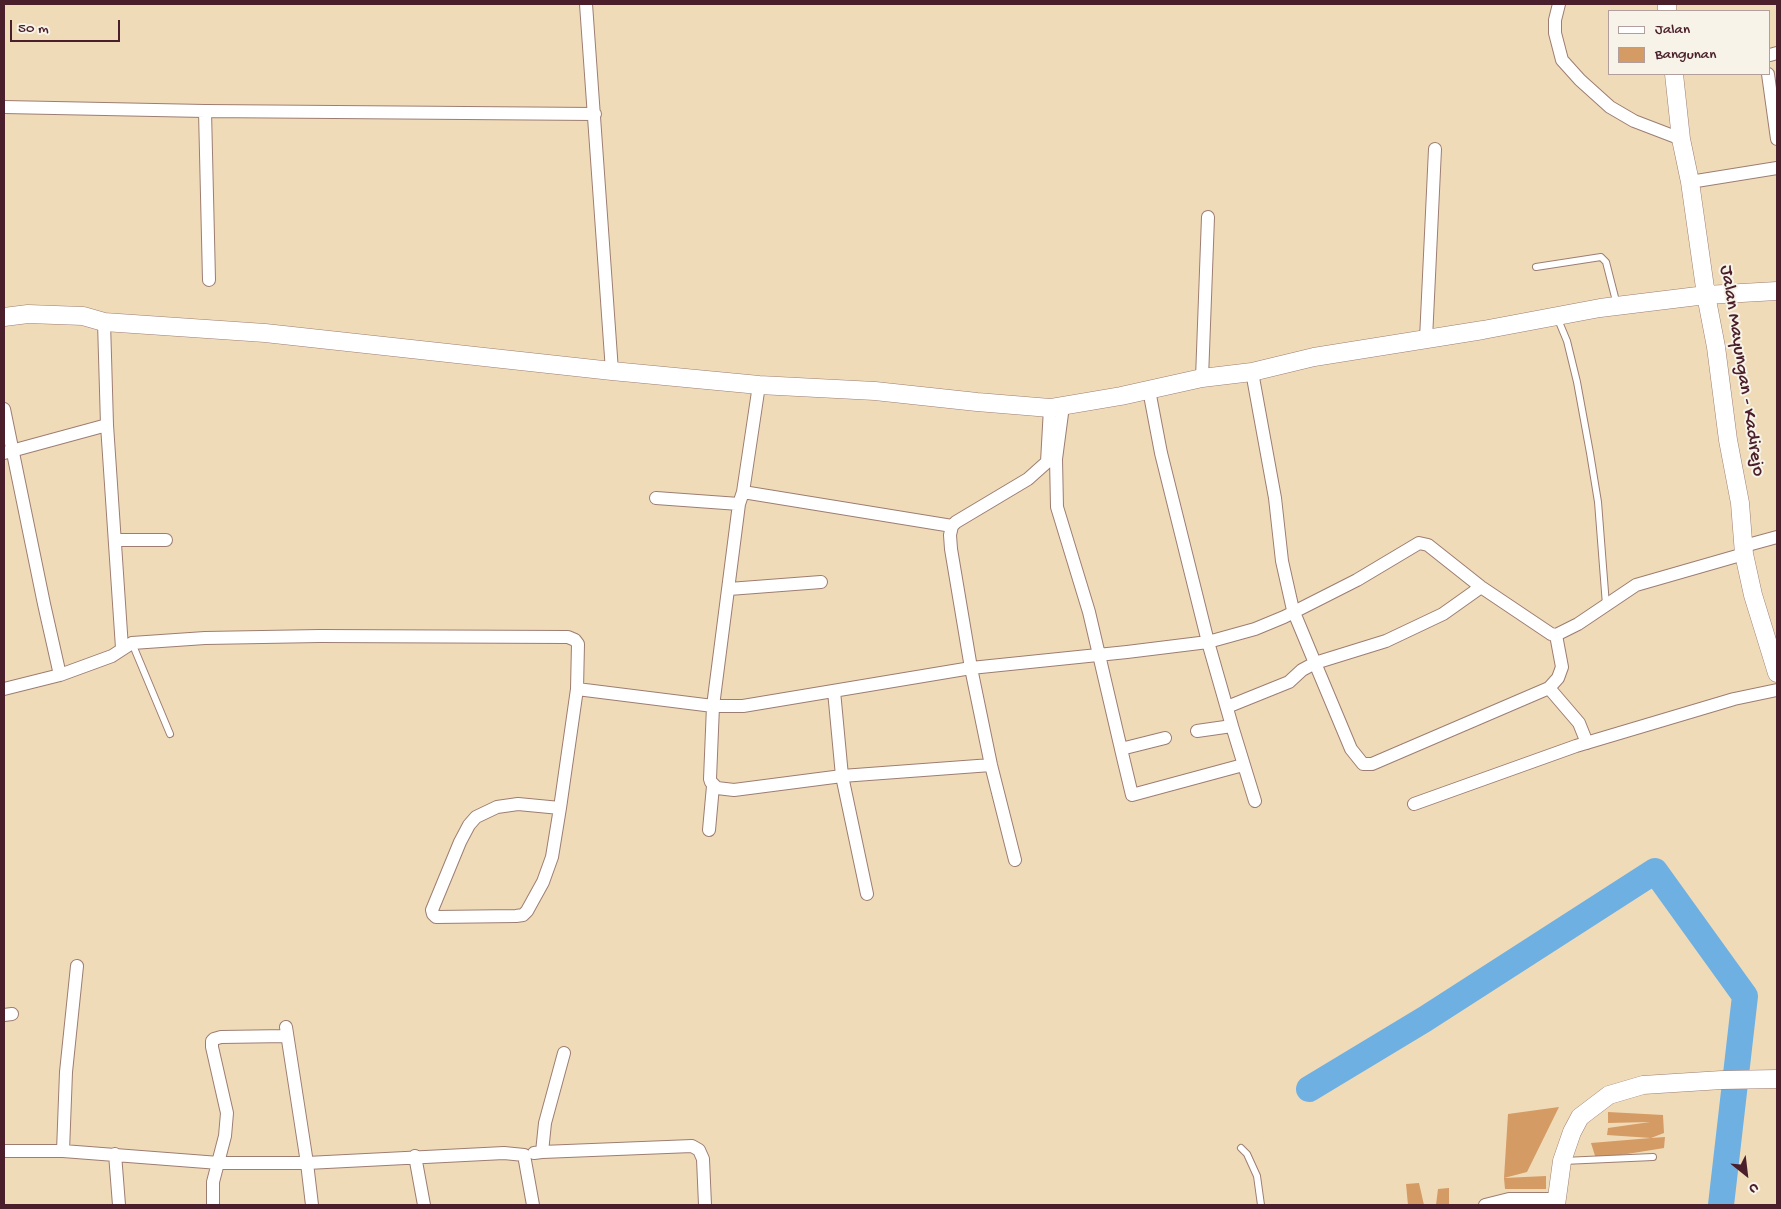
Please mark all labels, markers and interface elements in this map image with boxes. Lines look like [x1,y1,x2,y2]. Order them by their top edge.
scale bar [12,10,122,42]
legend [1608,10,1771,75]
text: 50 m [18,20,49,38]
text: Jalan [1655,21,1690,39]
text: Bangunan [1655,46,1716,64]
street label: Jalan Mayungan - Kadirejo [1713,264,1769,478]
north arrow [1721,1149,1771,1199]
text: U [1746,1178,1761,1197]

